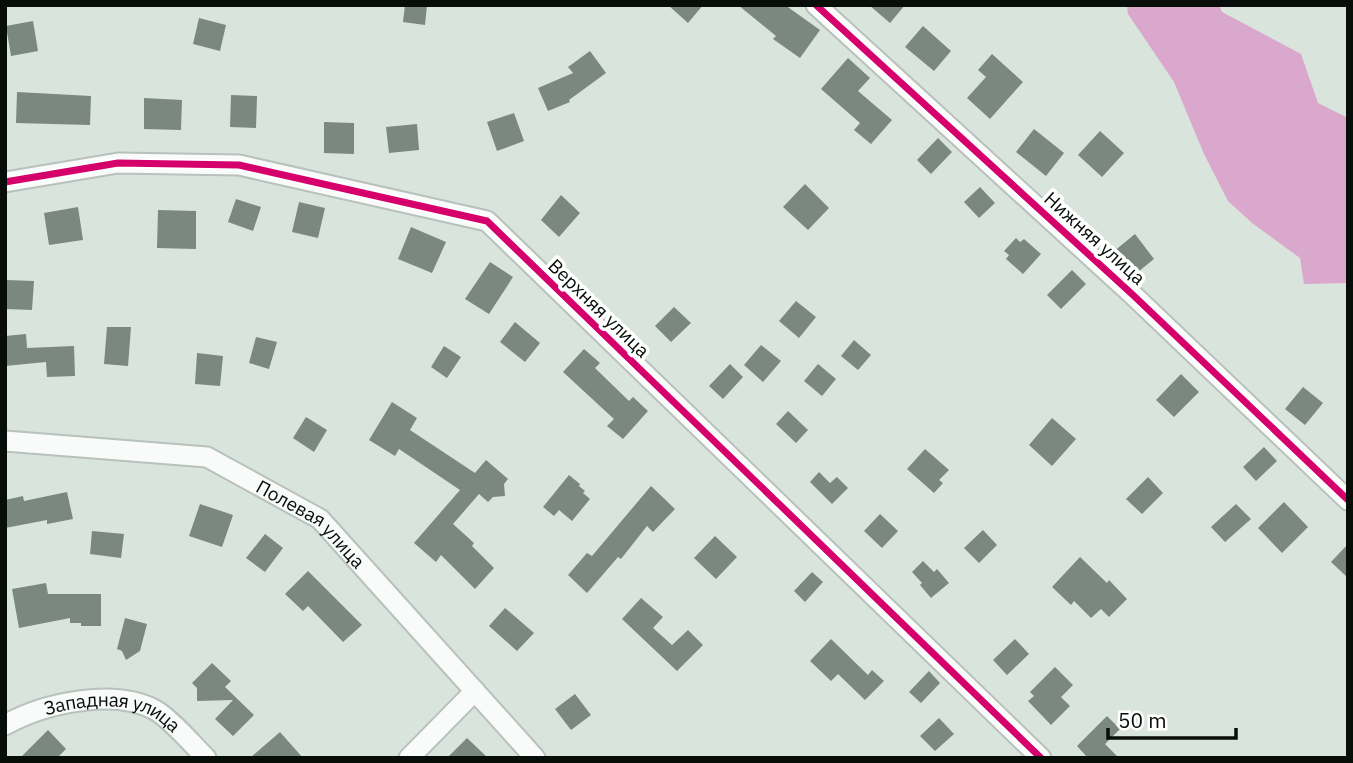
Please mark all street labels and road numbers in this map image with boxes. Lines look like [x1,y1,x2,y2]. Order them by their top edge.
street label: Нижняя улица [1039,186,1151,290]
street label: Верхняя улица [543,254,655,362]
street label: Полевая улица [252,474,370,573]
street label: Западная улица [41,687,186,737]

